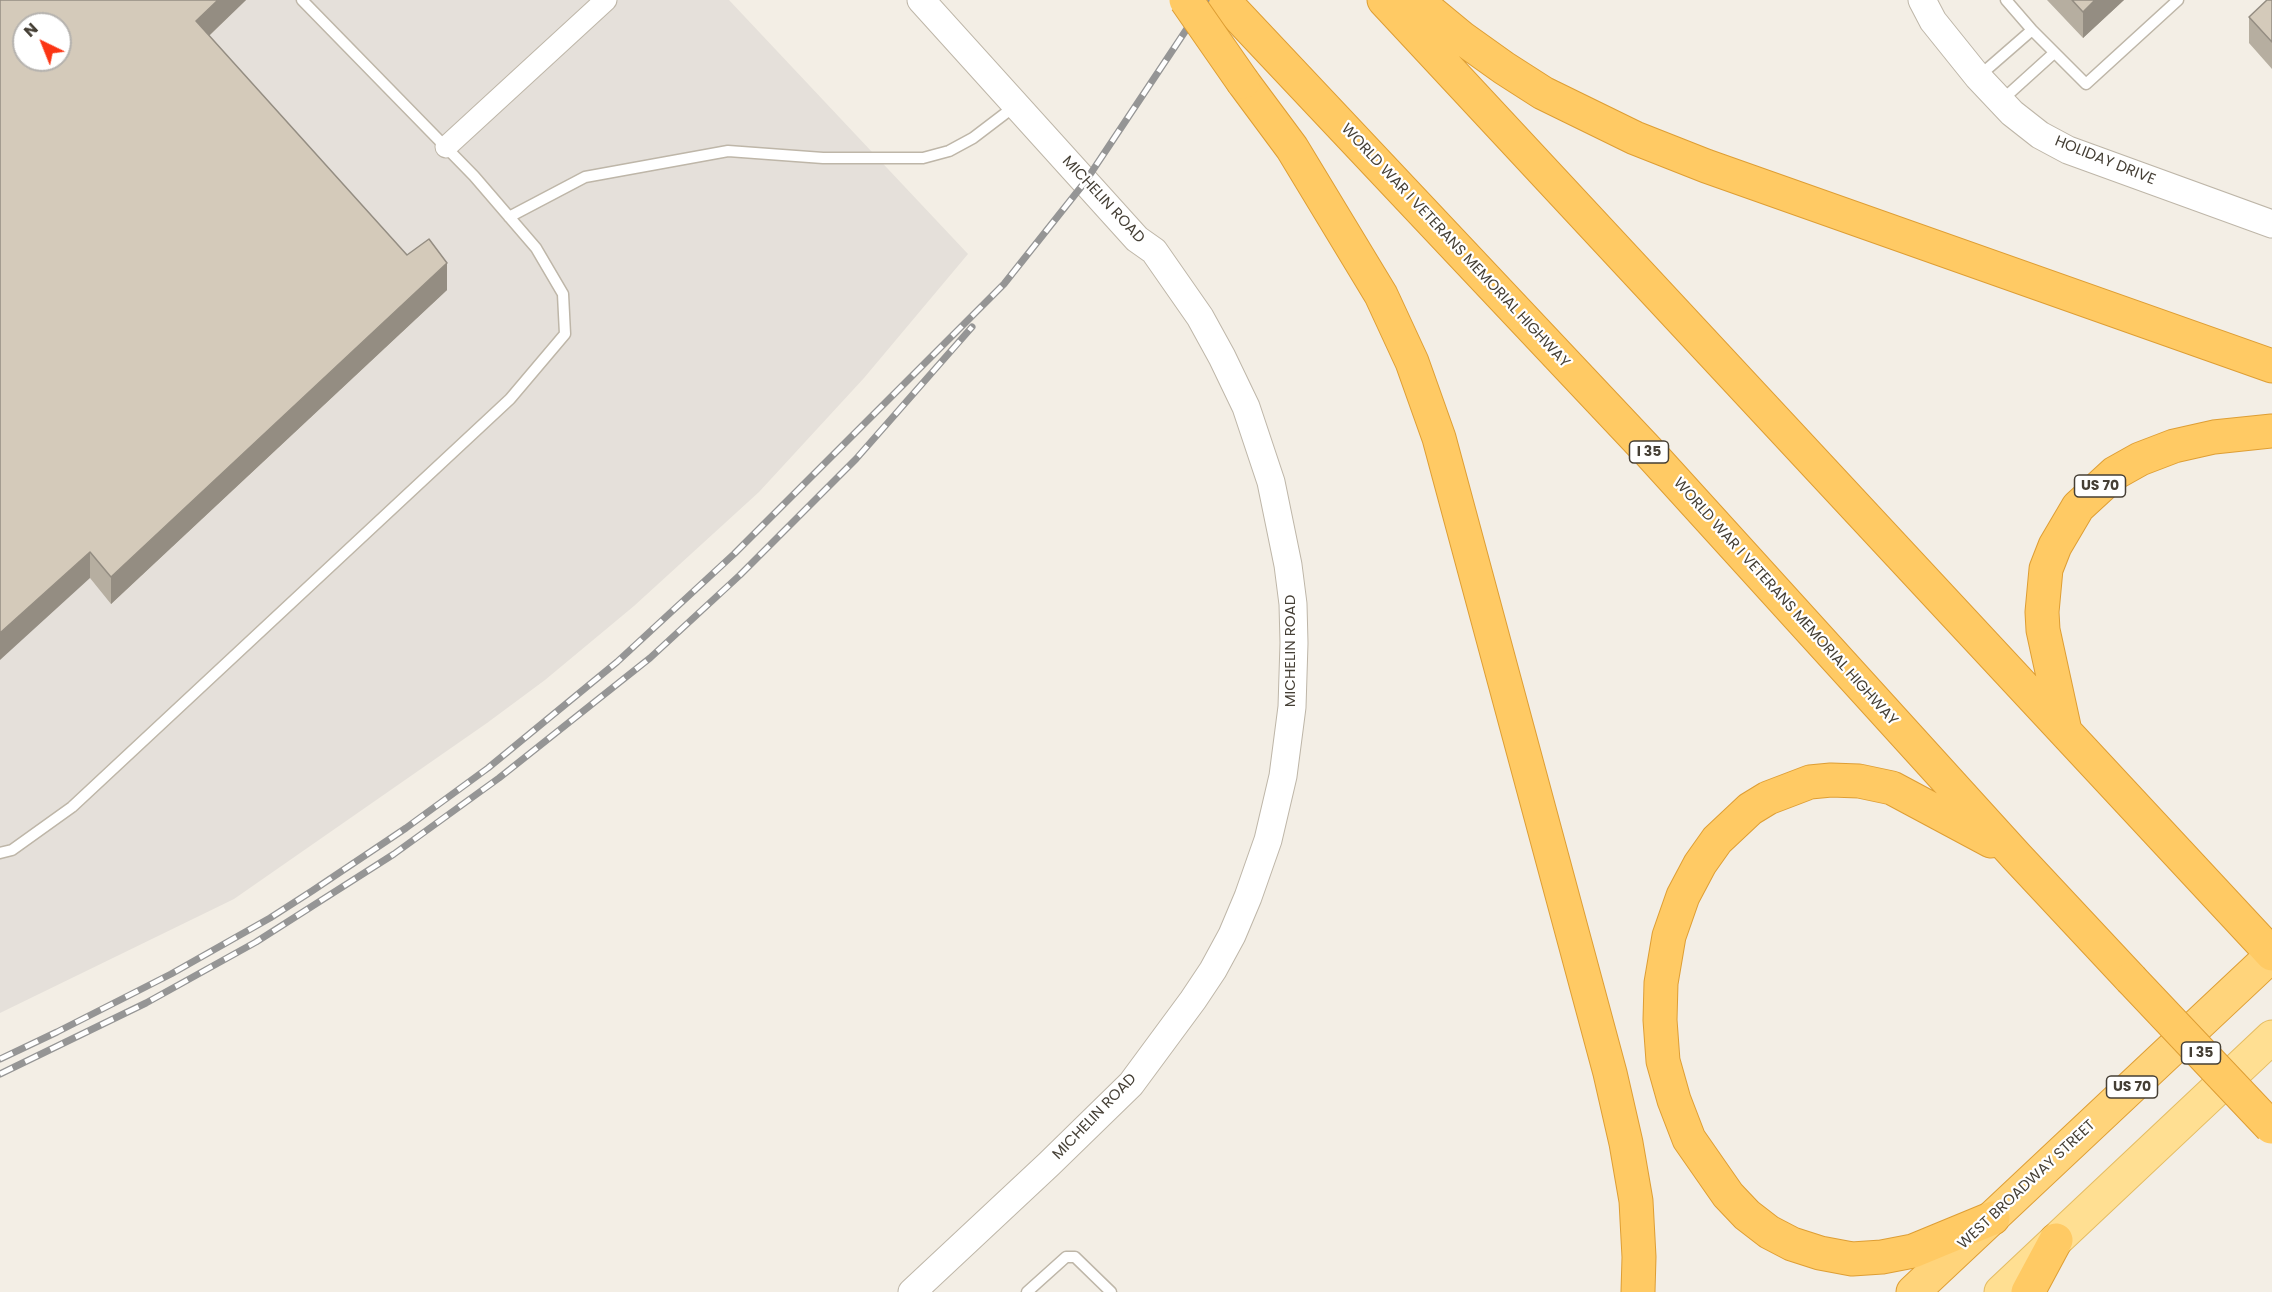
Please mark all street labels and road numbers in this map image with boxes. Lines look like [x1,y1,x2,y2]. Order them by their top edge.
street label: WORLD WAR I VETERANS MEMORIAL HIGHWAY [1337,120,1573,372]
street label: HOLIDAY DRIVE [2052,133,2158,189]
street label: MICHELIN ROAD [1058,153,1148,247]
road number: I 35 [1630,441,1668,463]
street label: WORLD WAR I VETERANS MEMORIAL HIGHWAY [1669,475,1901,729]
road number: US 70 [2074,475,2126,497]
street label: MICHELIN ROAD [1282,595,1300,707]
road number: I 35 [2182,1042,2220,1064]
street label: MICHELIN ROAD [1049,1070,1141,1164]
road number: US 70 [2106,1076,2158,1098]
street label: WEST BROADWAY STREET [1955,1117,2099,1253]

